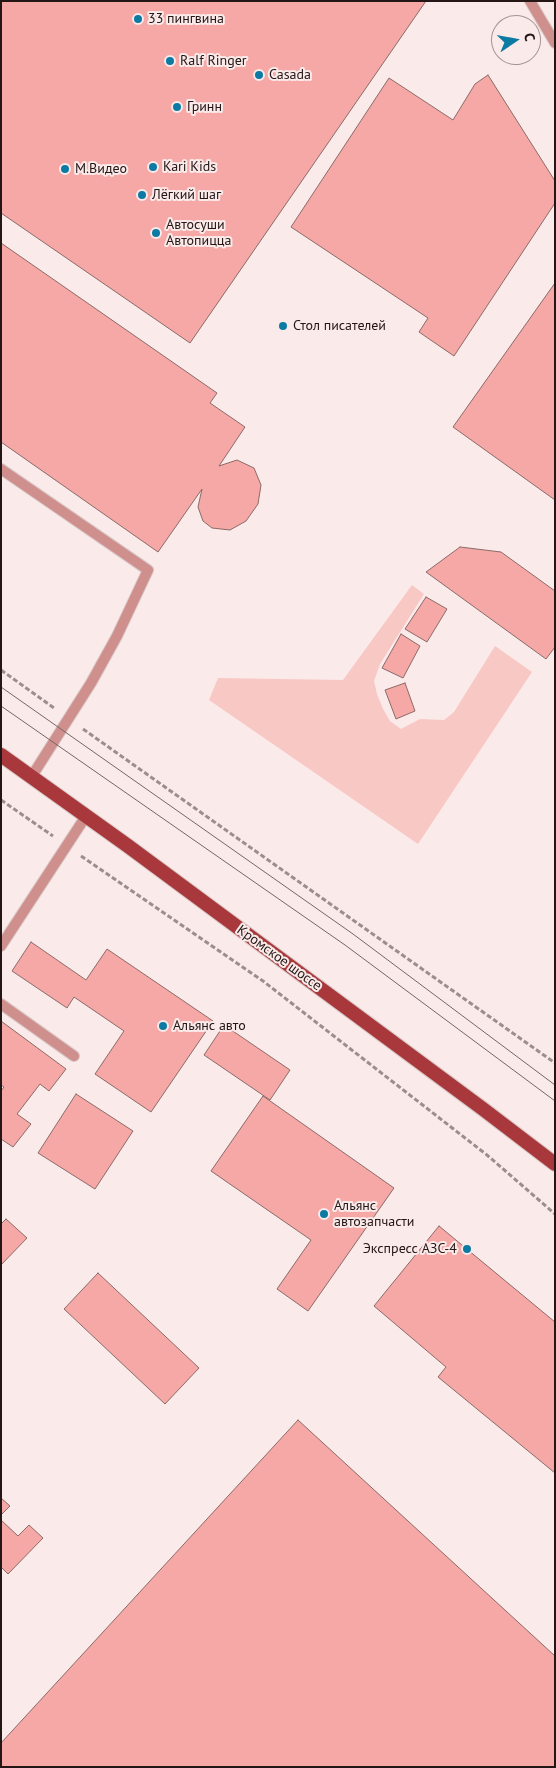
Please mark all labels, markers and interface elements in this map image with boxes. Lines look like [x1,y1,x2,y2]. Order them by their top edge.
place label: 33 пингвина [148,11,224,27]
marker: 33 пингвина [132,13,144,25]
north arrow [491,15,541,65]
text: С [520,31,539,43]
place label: Ralf Ringer [180,53,247,69]
marker: Ralf Ringer [164,55,176,67]
place label: Casada [269,67,311,83]
marker: Casada [253,69,265,81]
place label: Гринн [187,99,222,115]
marker: Гринн [171,101,183,113]
place label: Kari Kids [163,159,216,175]
place label: М.Видео [75,161,127,177]
marker: Kari Kids [147,161,159,173]
marker: М.Видео [59,163,71,175]
place label: Лёгкий шаг [152,187,221,203]
marker: Лёгкий шаг [136,189,148,201]
place label: Автосуши Автопицца [166,217,231,250]
marker: Автосуши Автопицца [150,227,162,239]
place label: Стол писателей [293,318,386,334]
marker: Стол писателей [277,320,289,332]
street label: Кромское шоссе [233,922,325,994]
place label: Альянс авто [173,1018,246,1034]
marker: Альянс авто [157,1020,169,1032]
place label: Альянс автозапчасти [334,1198,414,1230]
marker: Альянс автозапчасти [318,1208,330,1220]
place label: Экспресс АЗС-4 [363,1241,457,1257]
marker: Экспресс АЗС-4 [461,1243,473,1255]

